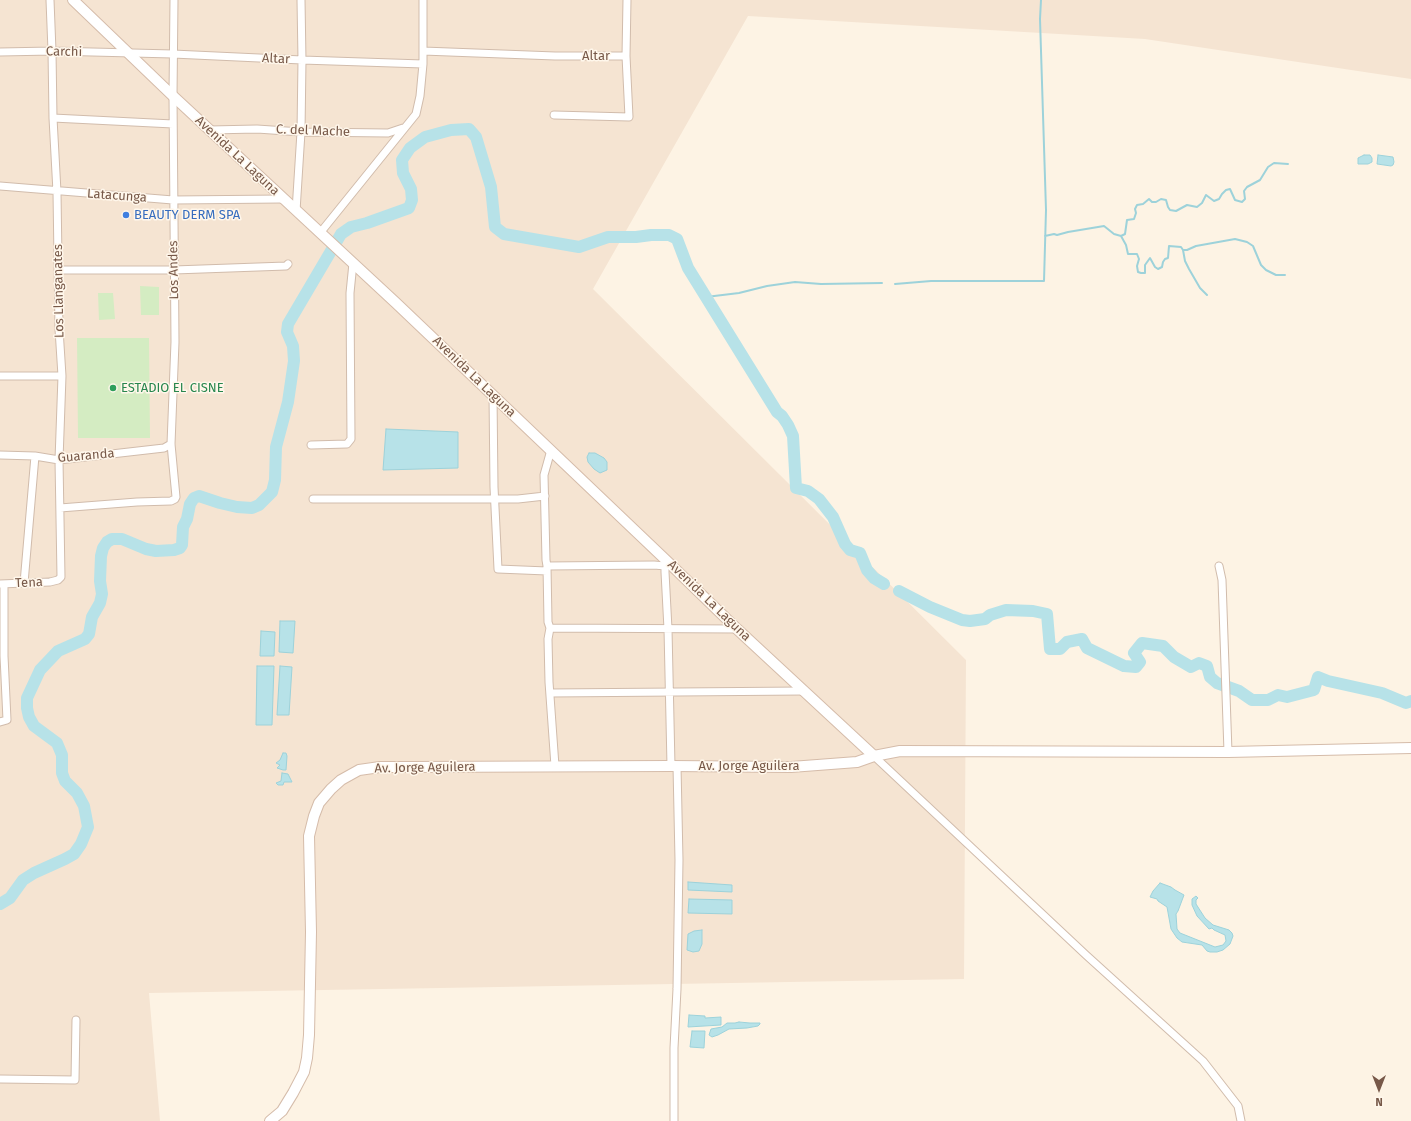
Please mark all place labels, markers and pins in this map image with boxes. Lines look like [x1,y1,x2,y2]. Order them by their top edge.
place label: BEAUTY DERM SPA [134,207,240,223]
marker: BEAUTY DERM SPA [121,210,131,220]
place label: ESTADIO EL CISNE [121,380,224,396]
marker: ESTADIO EL CISNE [108,383,118,393]

